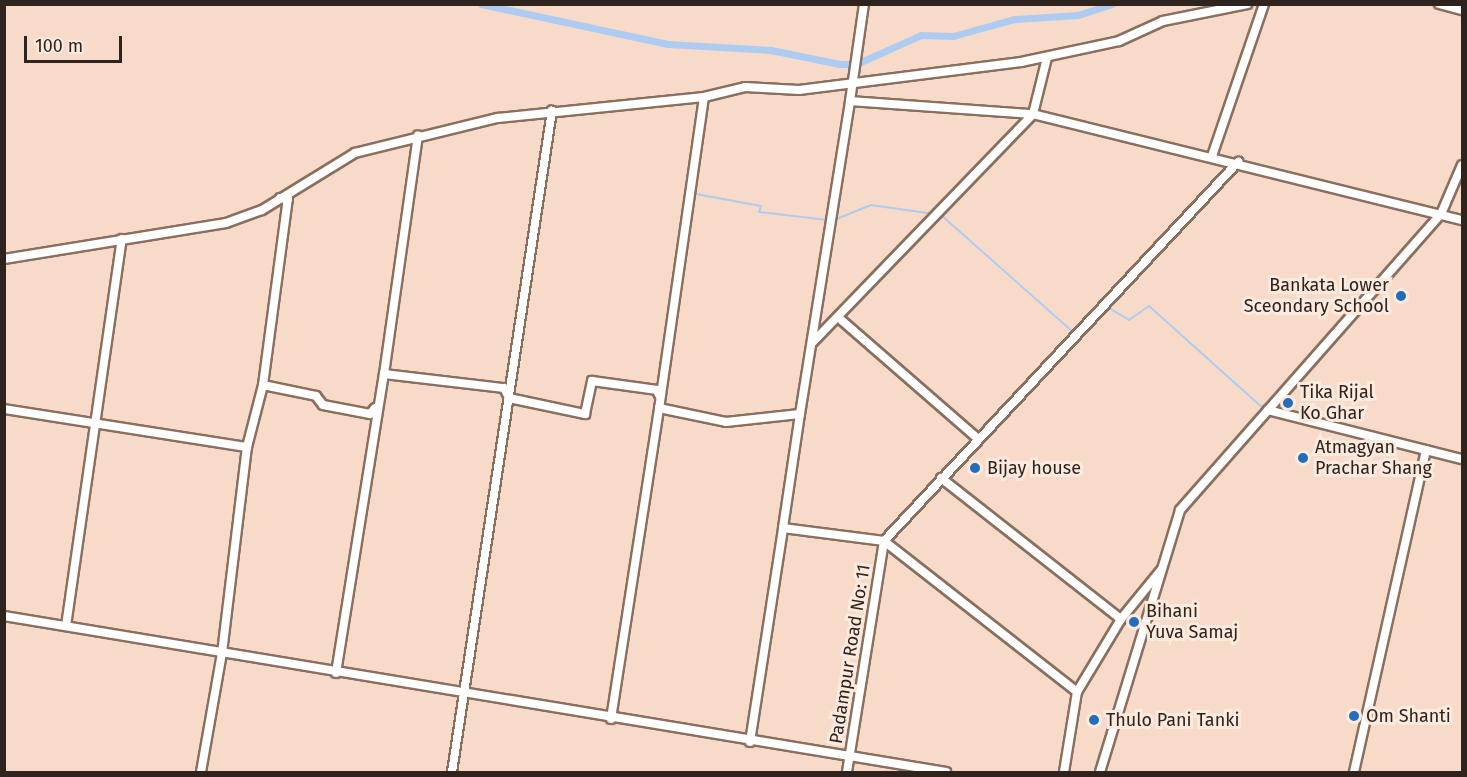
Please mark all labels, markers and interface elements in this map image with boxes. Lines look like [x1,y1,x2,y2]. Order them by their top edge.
scale bar [27,24,124,62]
text: 100 m [35,35,83,57]
place label: Bankata Lower Sceondary School [1244,275,1389,318]
marker: Bankata Lower Sceondary School [1394,289,1408,303]
place label: Tika Rijal Ko Ghar [1300,382,1374,424]
marker: Tika Rijal Ko Ghar [1281,396,1295,410]
place label: Atmagyan Prachar Shang [1315,437,1432,480]
marker: Atmagyan Prachar Shang [1296,451,1310,465]
place label: Bijay house [987,457,1081,479]
marker: Bijay house [968,461,982,475]
street label: Padampur Road No: 11 [825,563,875,745]
place label: Bihani Yuva Samaj [1146,601,1238,644]
marker: Bihani Yuva Samaj [1127,615,1141,629]
place label: Om Shanti [1366,705,1451,727]
place label: Thulo Pani Tanki [1106,709,1239,731]
marker: Om Shanti [1347,709,1361,723]
marker: Thulo Pani Tanki [1087,713,1101,727]

